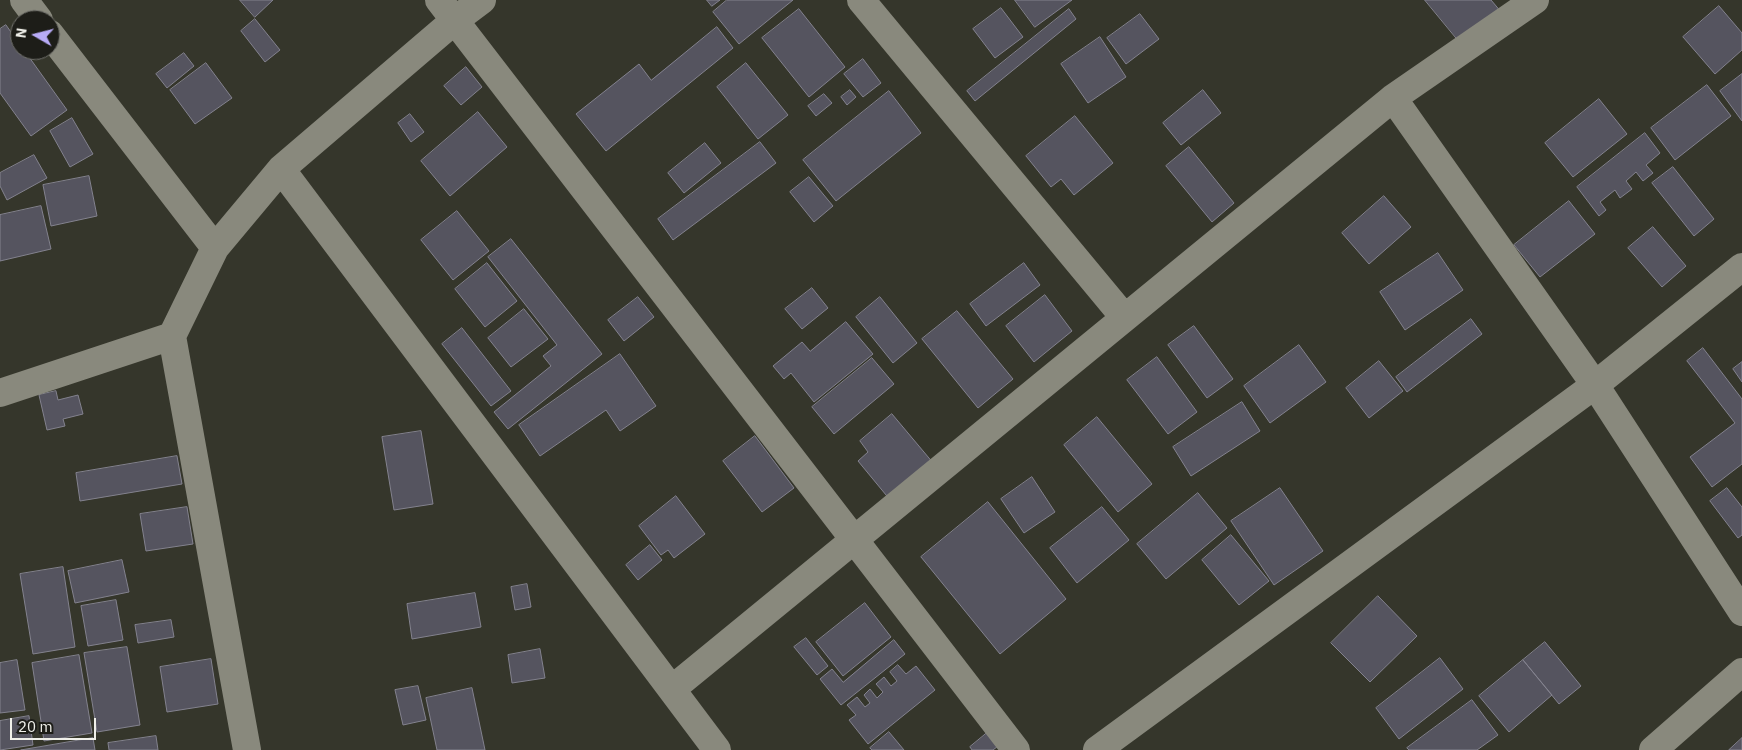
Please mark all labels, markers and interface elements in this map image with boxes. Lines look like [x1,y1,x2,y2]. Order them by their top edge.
north arrow [10,10,60,60]
text: N [12,27,31,39]
scale bar [12,708,99,740]
text: 20 m [18,717,53,736]

